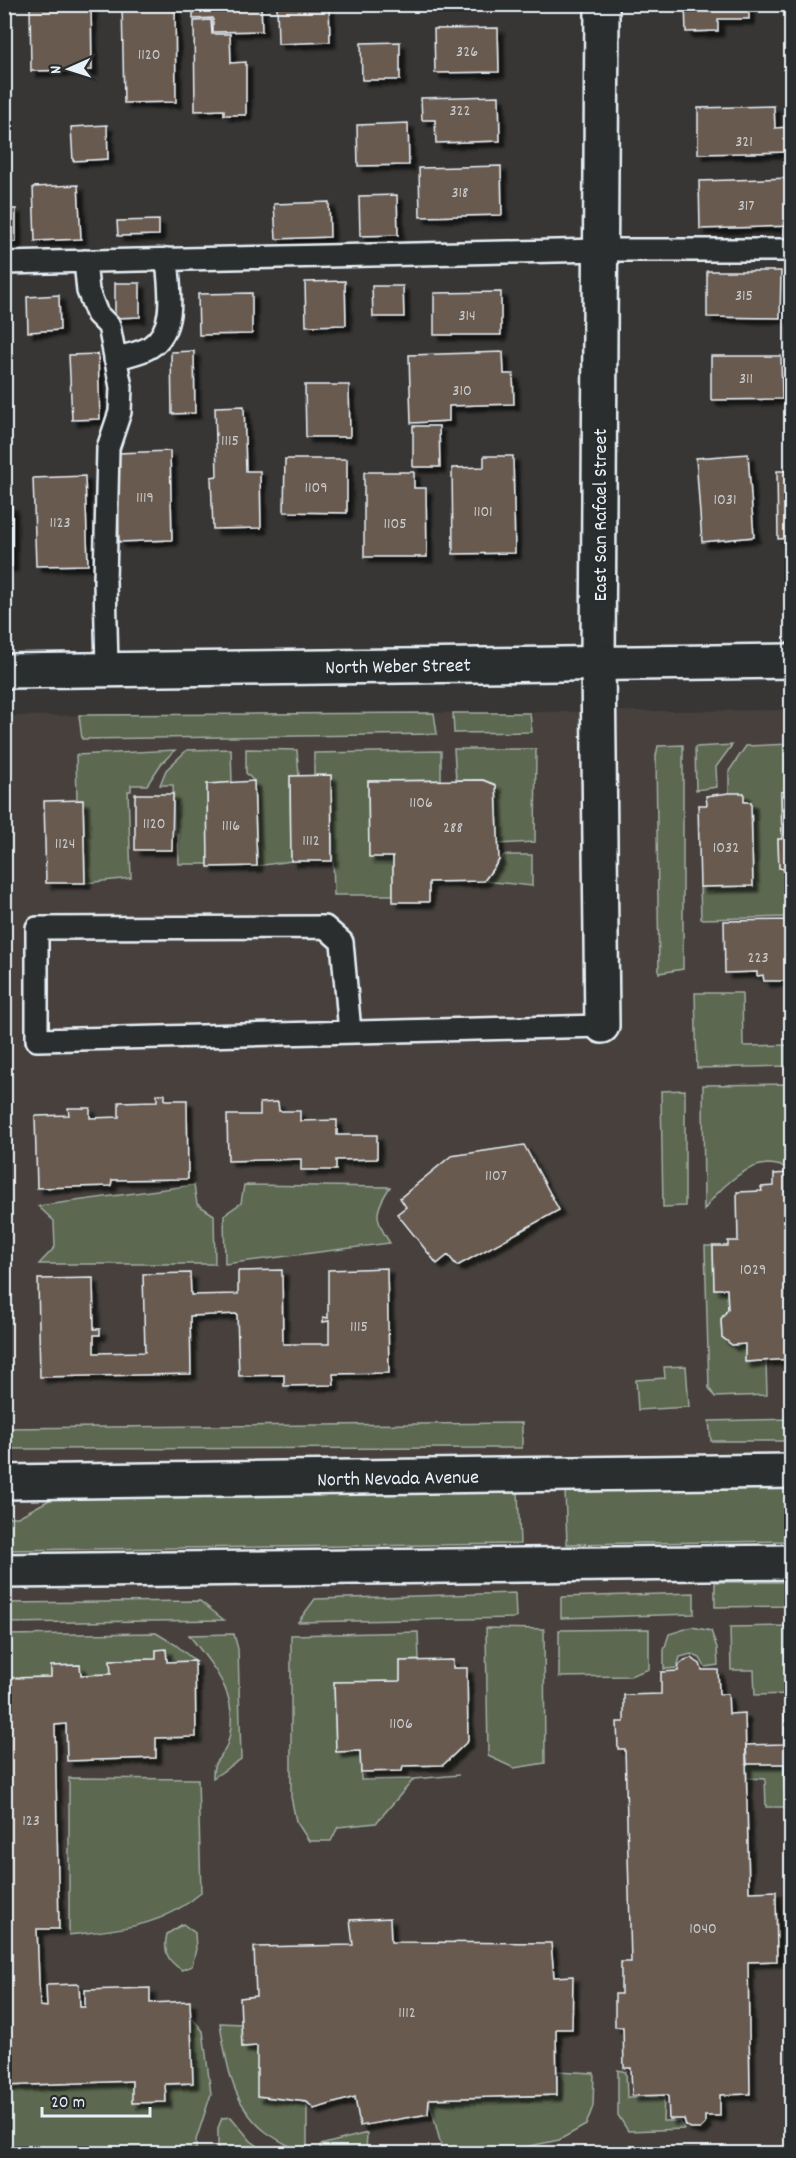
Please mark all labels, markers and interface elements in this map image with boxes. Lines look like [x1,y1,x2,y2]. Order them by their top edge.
north arrow [39,39,99,99]
house number: 326 [456,41,478,64]
house number: 1120 [138,44,160,67]
text: N [45,65,68,74]
house number: 322 [449,100,471,123]
house number: 321 [735,131,753,154]
house number: 318 [451,182,469,205]
house number: 317 [738,195,754,218]
house number: 315 [735,285,753,308]
house number: 314 [458,305,476,328]
house number: 311 [739,368,753,391]
house number: 310 [452,380,472,403]
street label: East San Rafael Street [588,428,616,602]
house number: 1115 [221,430,239,453]
house number: 1109 [304,477,328,500]
house number: 1119 [136,487,154,510]
house number: 1031 [714,489,736,512]
house number: 1101 [473,501,493,524]
house number: 1123 [49,512,71,535]
house number: 1105 [383,513,407,536]
street label: North Weber Street [325,653,471,683]
house number: 1106 [409,792,433,815]
house number: 1120 [143,813,165,836]
house number: 1116 [222,815,240,838]
house number: 288 [443,817,463,840]
house number: 1112 [302,830,320,853]
house number: 1124 [55,833,75,856]
house number: 1032 [713,837,739,860]
house number: 223 [747,947,769,970]
house number: 1107 [485,1165,507,1188]
house number: 1029 [740,1259,766,1282]
house number: 1115 [350,1316,368,1339]
street label: North Nevada Avenue [317,1465,479,1495]
house number: 1106 [389,1713,413,1736]
house number: 123 [22,1810,40,1833]
house number: 1040 [689,1918,717,1941]
house number: 1112 [398,2002,416,2025]
scale bar [42,2080,150,2118]
text: 20 m [51,2091,85,2116]

